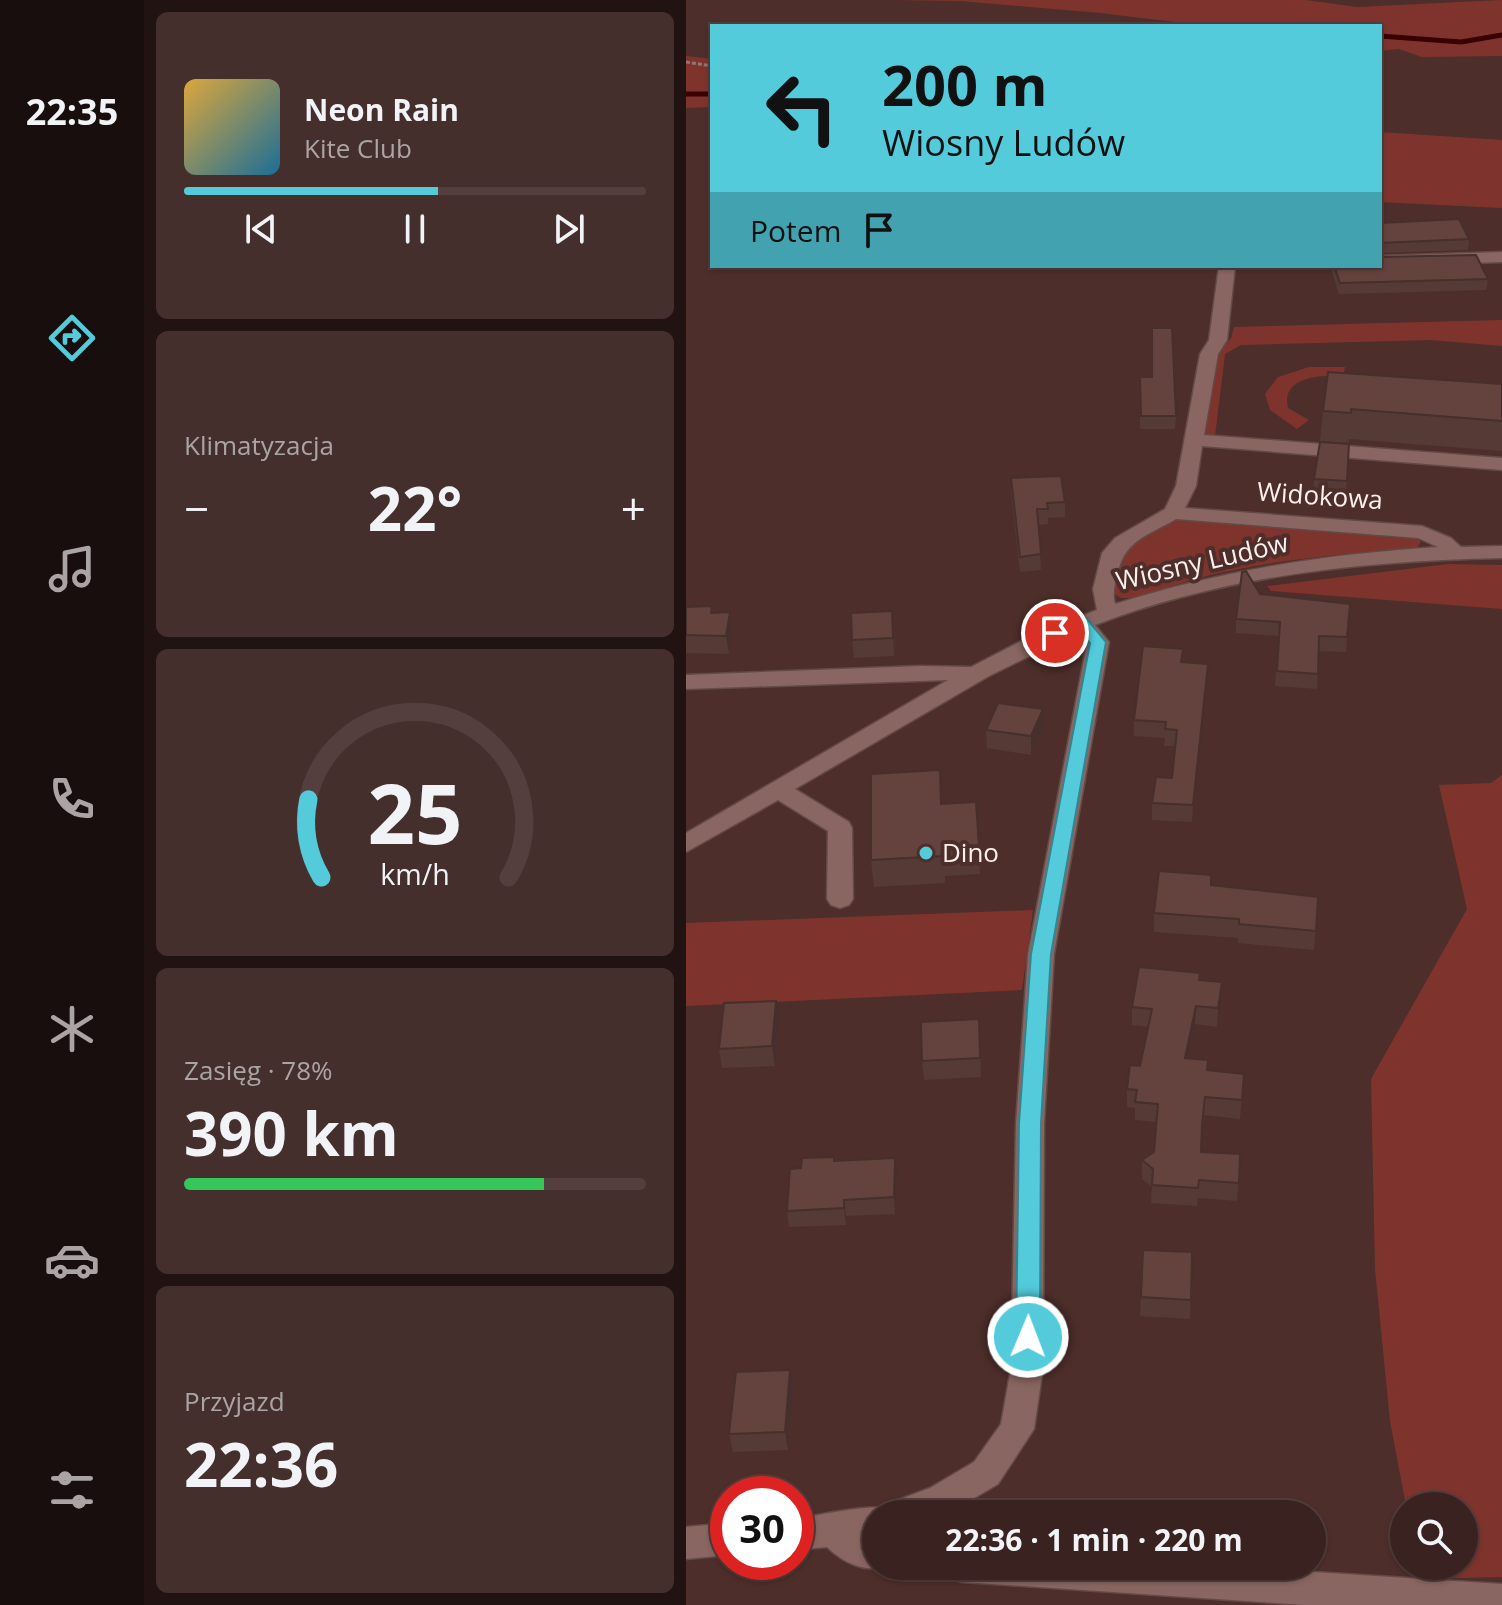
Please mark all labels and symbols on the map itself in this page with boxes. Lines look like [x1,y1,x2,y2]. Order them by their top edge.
street label: Widokowa [1256,473,1384,517]
street label: Wiosny Ludów [1112,524,1291,598]
pin [1021,599,1089,667]
place label: Dino [942,834,999,870]
marker: Dino [917,844,935,862]
position arrow [986,1295,1070,1379]
speed limit sign: 30 [710,1476,814,1580]

